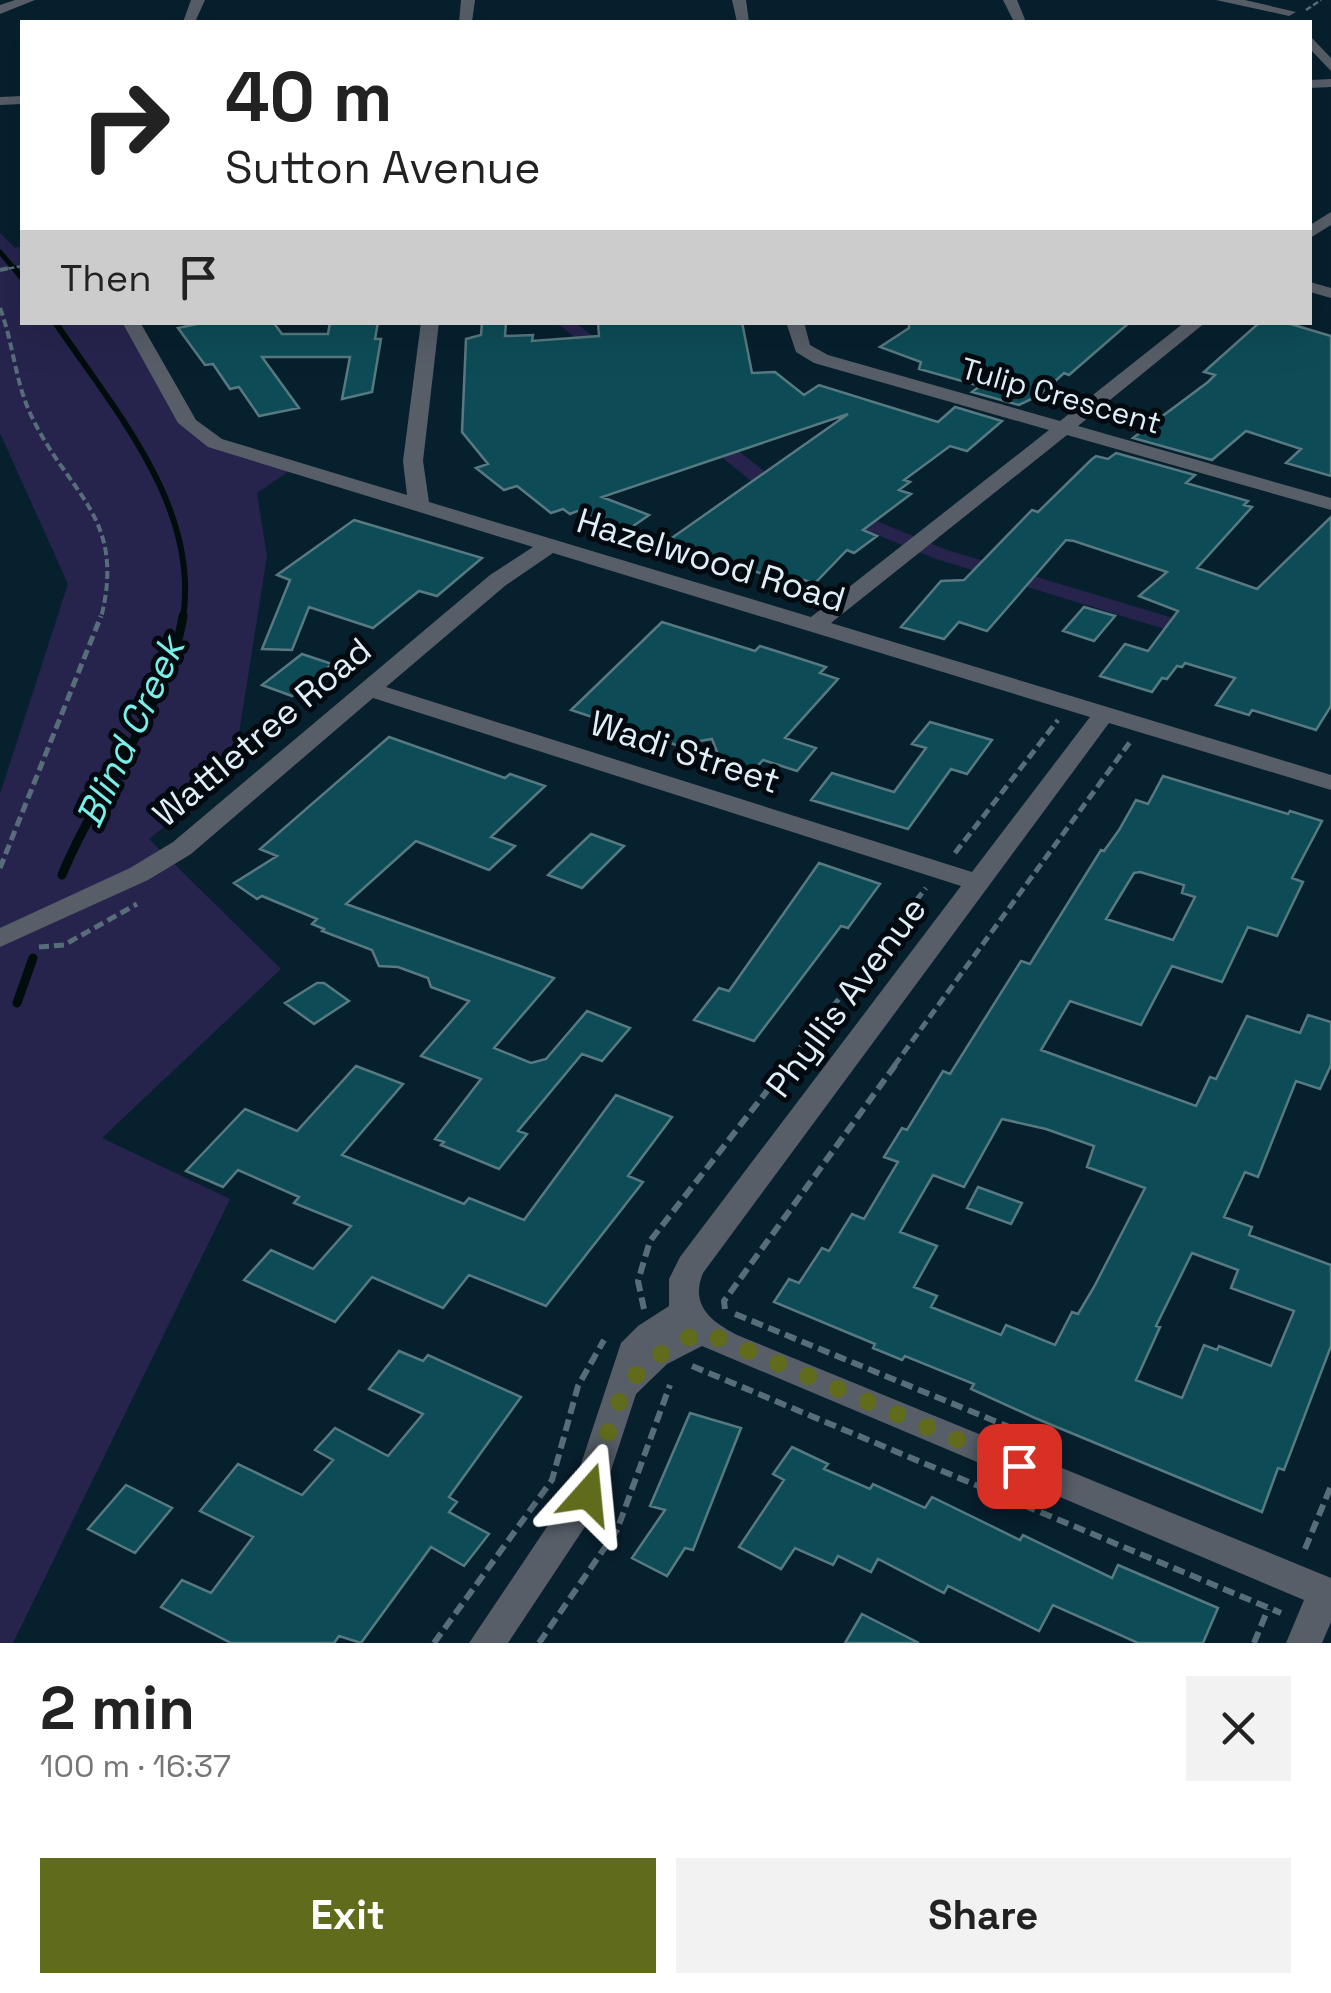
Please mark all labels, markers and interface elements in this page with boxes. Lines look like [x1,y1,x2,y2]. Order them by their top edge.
text: 40 m [225,52,392,141]
icon: right [60,60,190,190]
text: Sutton Avenue [225,139,541,196]
icon: arrive [171,250,226,305]
text: Then [60,254,151,302]
street label: Tulip Crescent [957,348,1166,443]
street label: Hazelwood Road [571,498,851,622]
water label: Blind Creek [65,625,197,835]
street label: Wattletree Road [144,628,380,836]
street label: Wadi Street [585,701,785,803]
street label: Phyllis Avenue [756,888,936,1106]
pin [977,1424,1062,1509]
icon: arrive [992,1439,1047,1494]
position arrow [536,1442,640,1546]
text: 2 min [40,1670,195,1747]
button: close [1186,1676,1291,1781]
text: 100 m · 16:37 [40,1746,231,1786]
button: Exit [40,1858,656,1973]
button: Share [676,1858,1291,1973]

